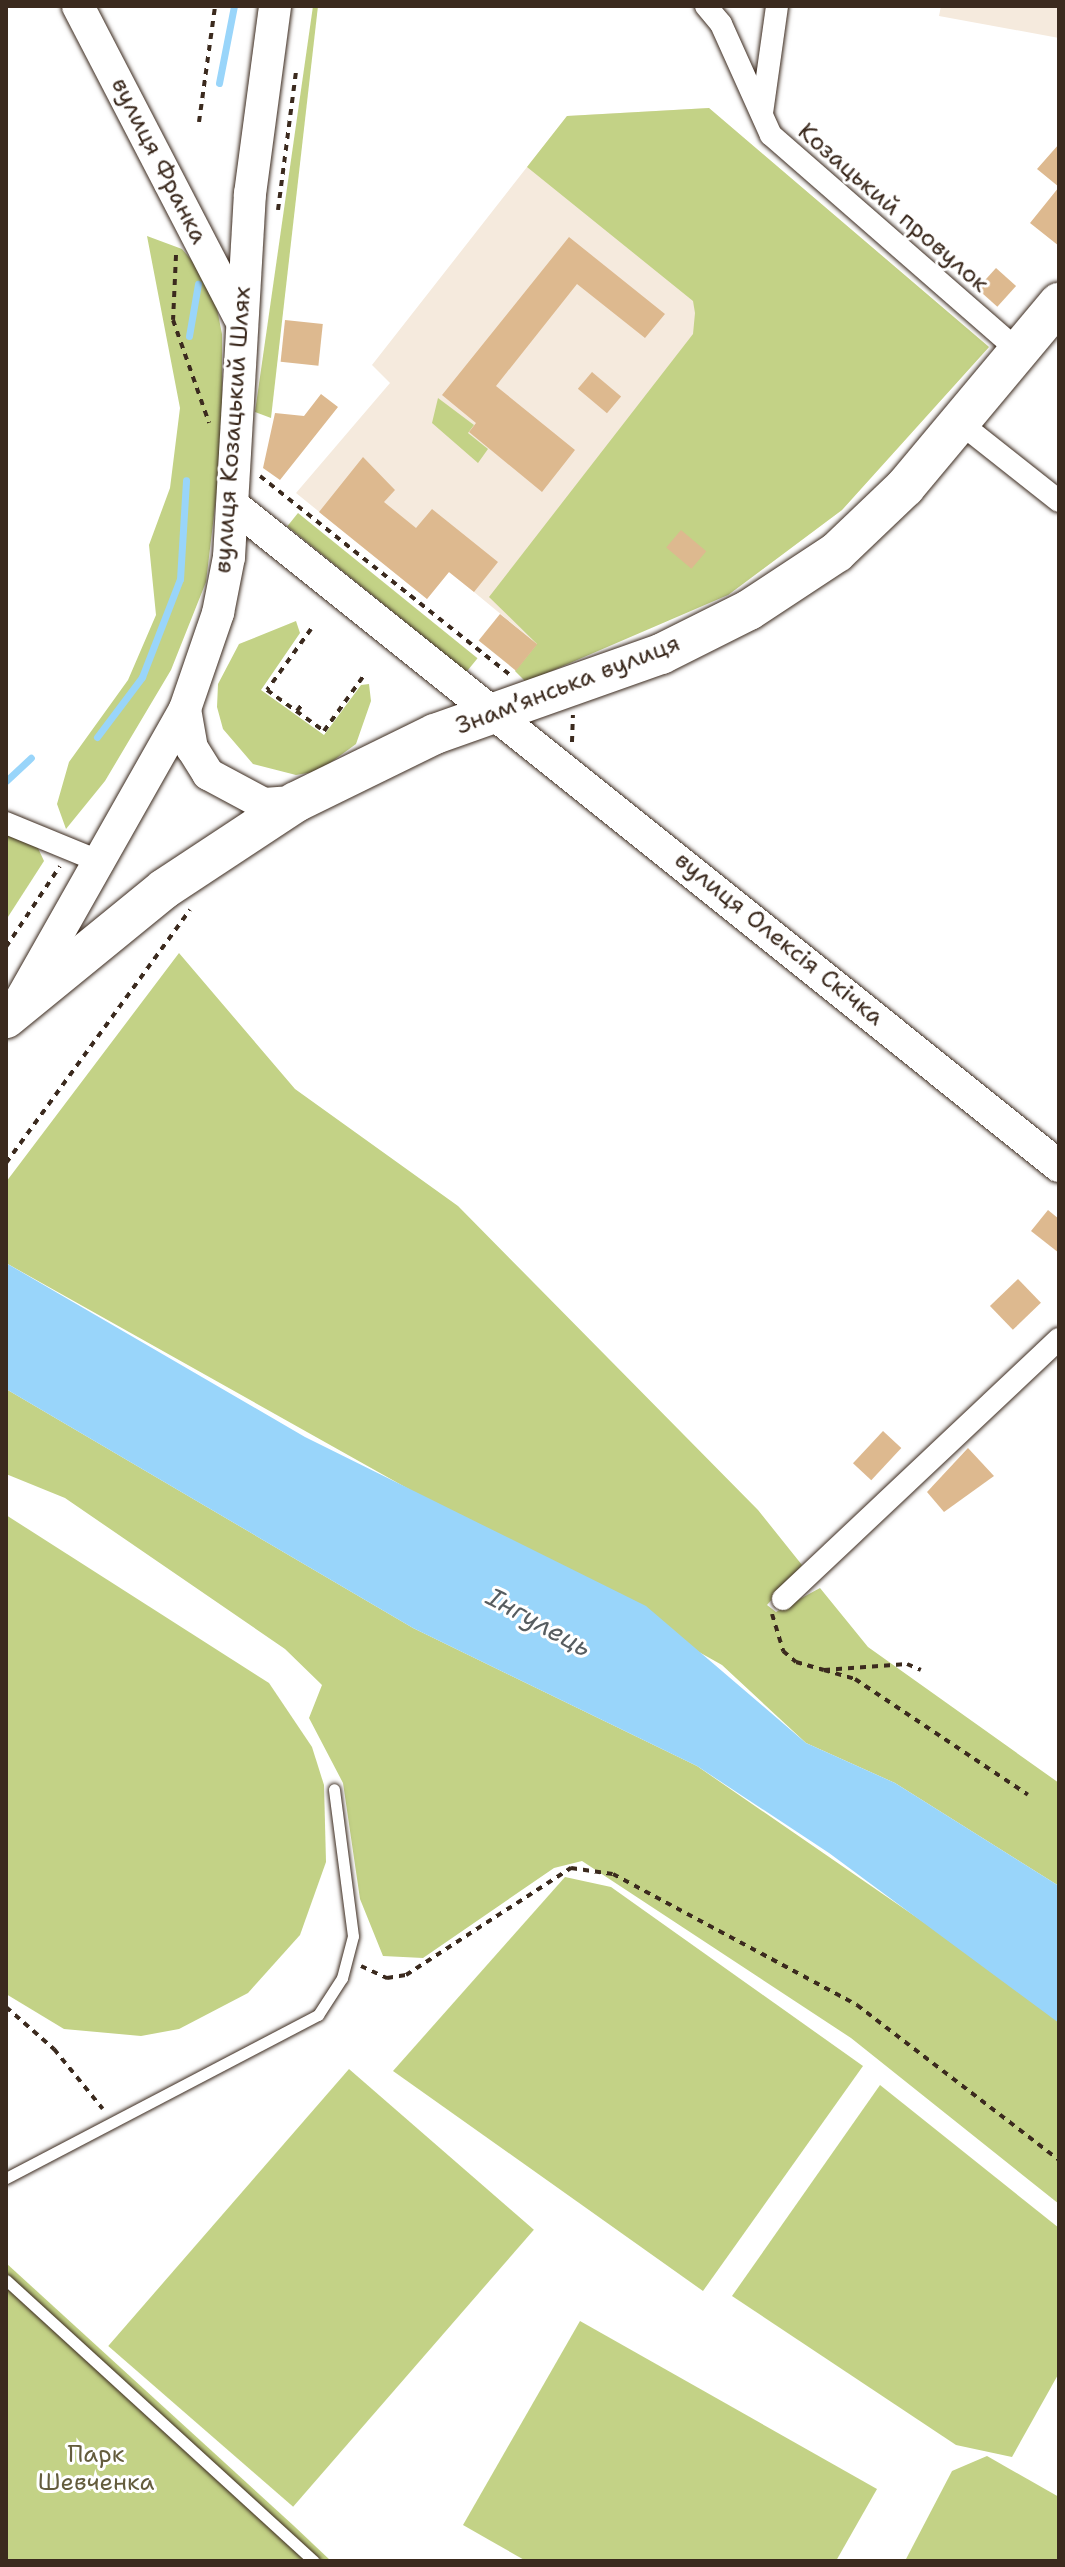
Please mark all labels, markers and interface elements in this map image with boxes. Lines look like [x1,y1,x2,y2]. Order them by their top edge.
street label: вулиця Франка [105,73,213,249]
street label: Козацький провулок [792,117,994,299]
street label: вулиця Козацький Шлях [209,286,257,574]
street label: Знамʼянська вулиця [452,629,684,741]
street label: вулиця Олексія Скічка [669,846,889,1032]
water label: Інгулець [481,1581,597,1663]
park label: Парк Шевченка [38,2441,154,2497]

